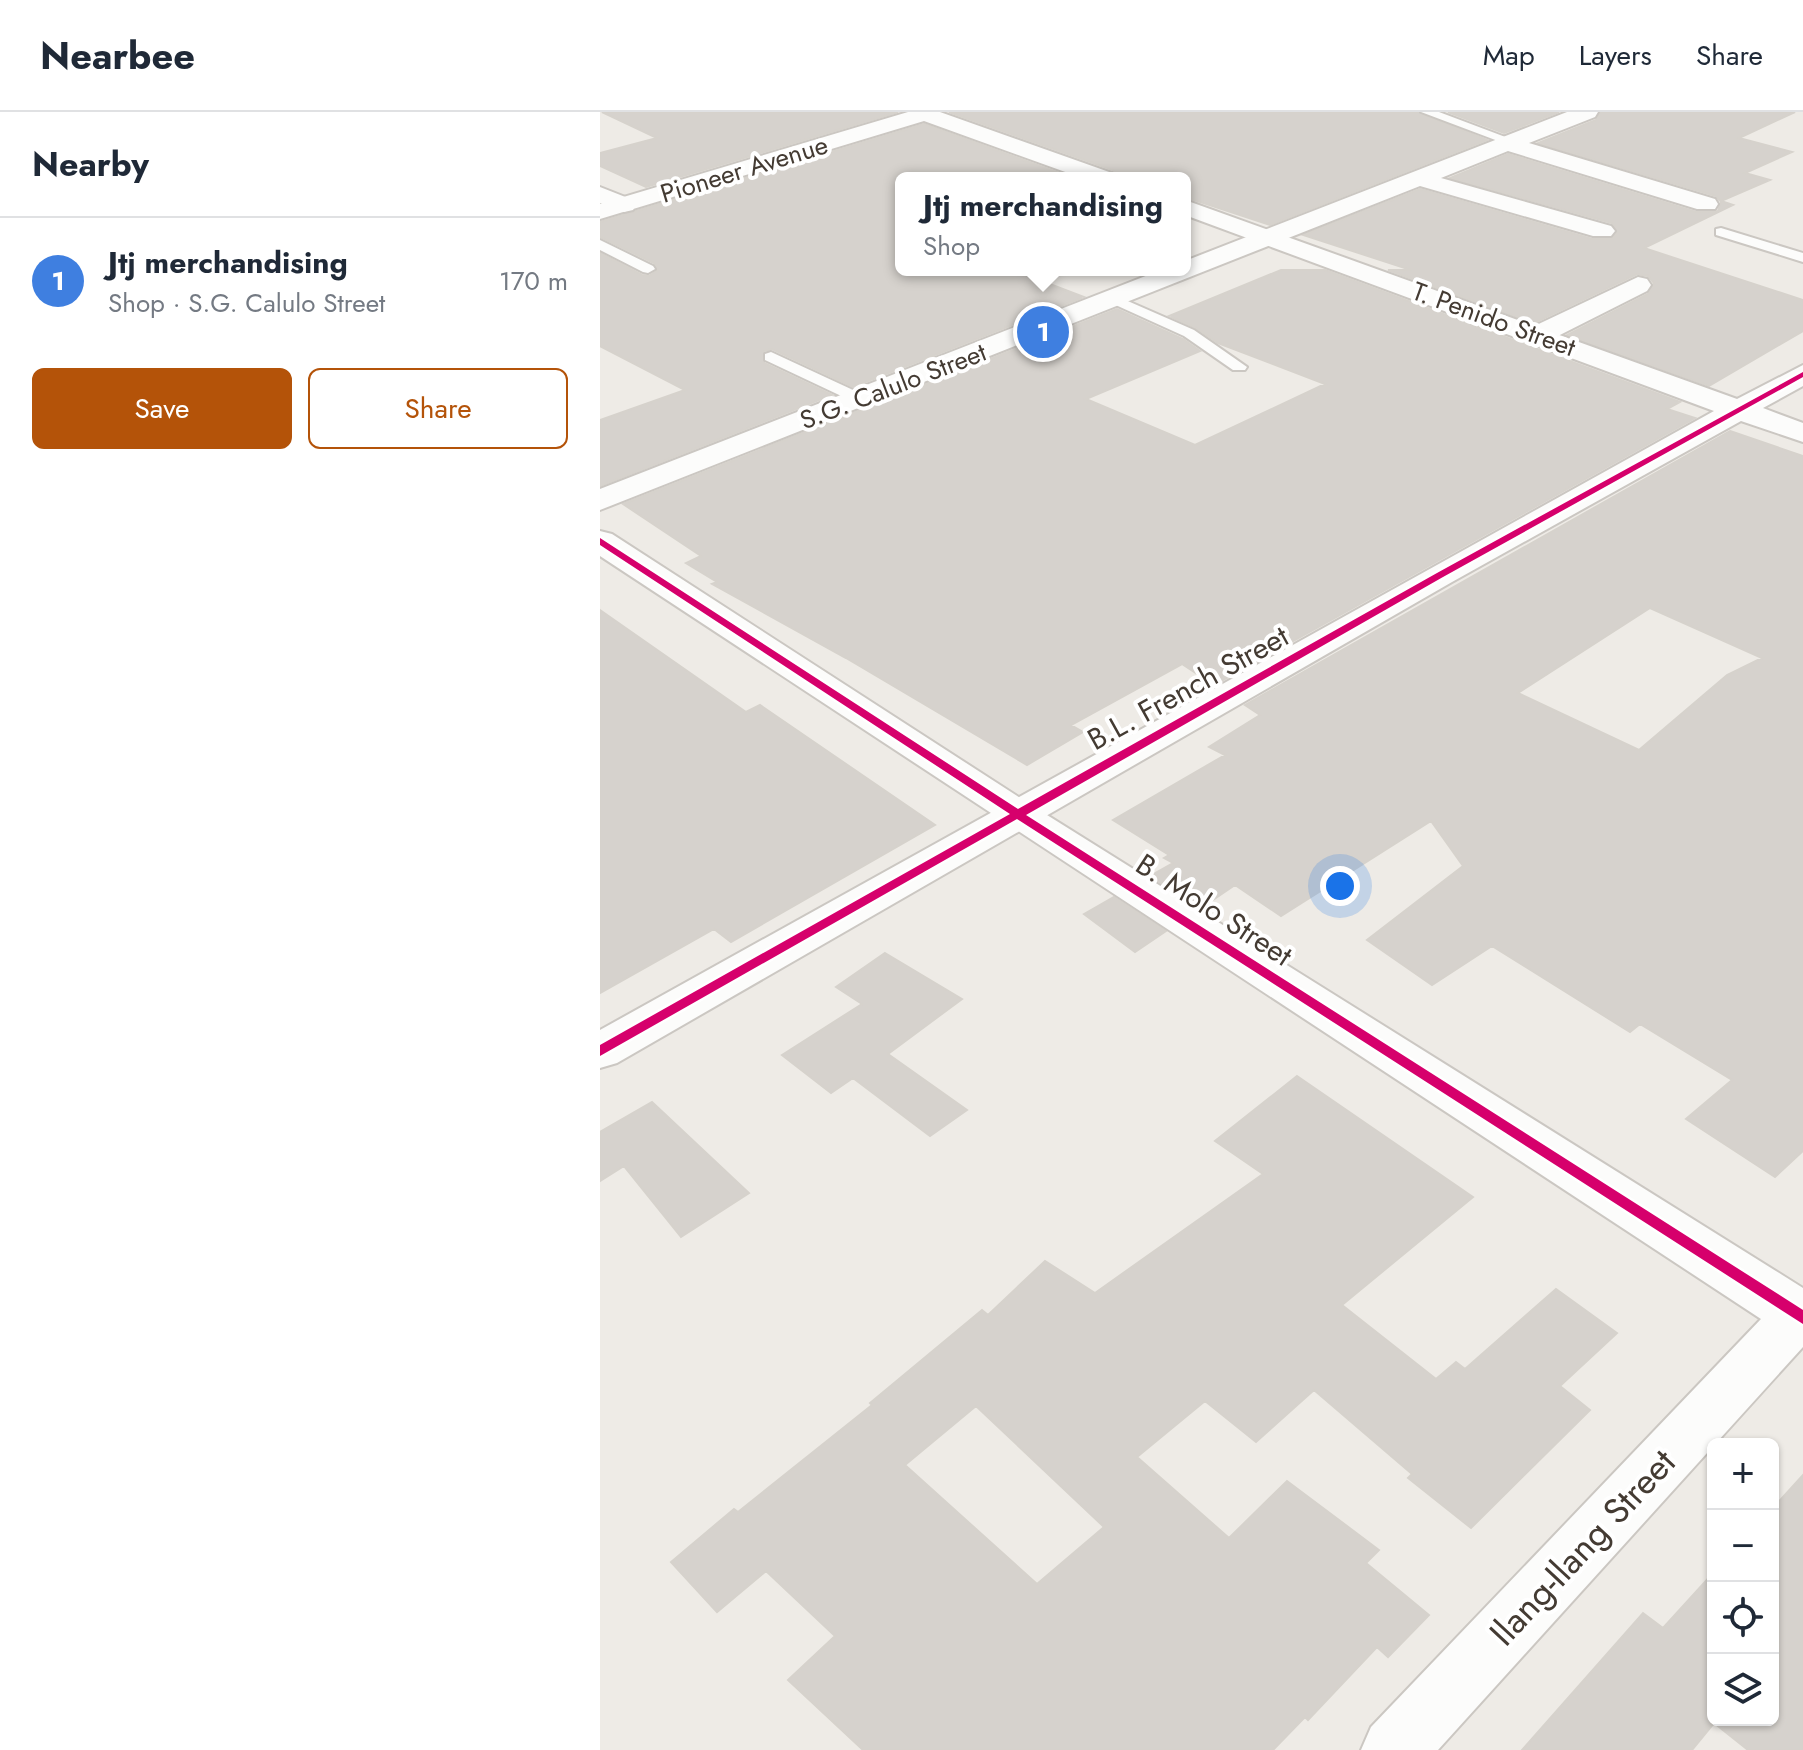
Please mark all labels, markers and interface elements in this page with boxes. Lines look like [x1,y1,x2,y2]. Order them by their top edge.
text: Nearbee [40,28,195,83]
text: Map [1483,35,1535,76]
text: Layers [1579,35,1652,76]
text: Share [1696,35,1763,76]
street label: Pioneer Avenue [656,125,832,213]
text: Nearby [32,140,149,189]
popup [895,172,1191,276]
text: Jtj merchandising [923,184,1163,227]
text: Shop [923,227,980,265]
text: Jtj merchandising [108,241,348,284]
text: 1 [51,262,65,300]
text: 170 m [499,262,568,300]
street label: T. Penido Street [1407,272,1582,366]
text: Shop · S.G. Calulo Street [108,284,385,322]
pin: 1 [1017,302,1069,362]
street label: S.G. Calulo Street [794,333,992,439]
button: Save [32,368,292,449]
button: Share [308,368,568,449]
street label: B.L. French Street [1079,614,1297,761]
street label: B. Molo Street [1128,843,1302,977]
your location [1320,866,1360,906]
street label: Ilang-Ilang Street [1477,1437,1687,1657]
map controls [1707,1438,1779,1726]
button: + [1707,1438,1779,1510]
button: − [1707,1510,1779,1582]
button: locate [1707,1582,1779,1654]
button: layers [1707,1654,1779,1726]

